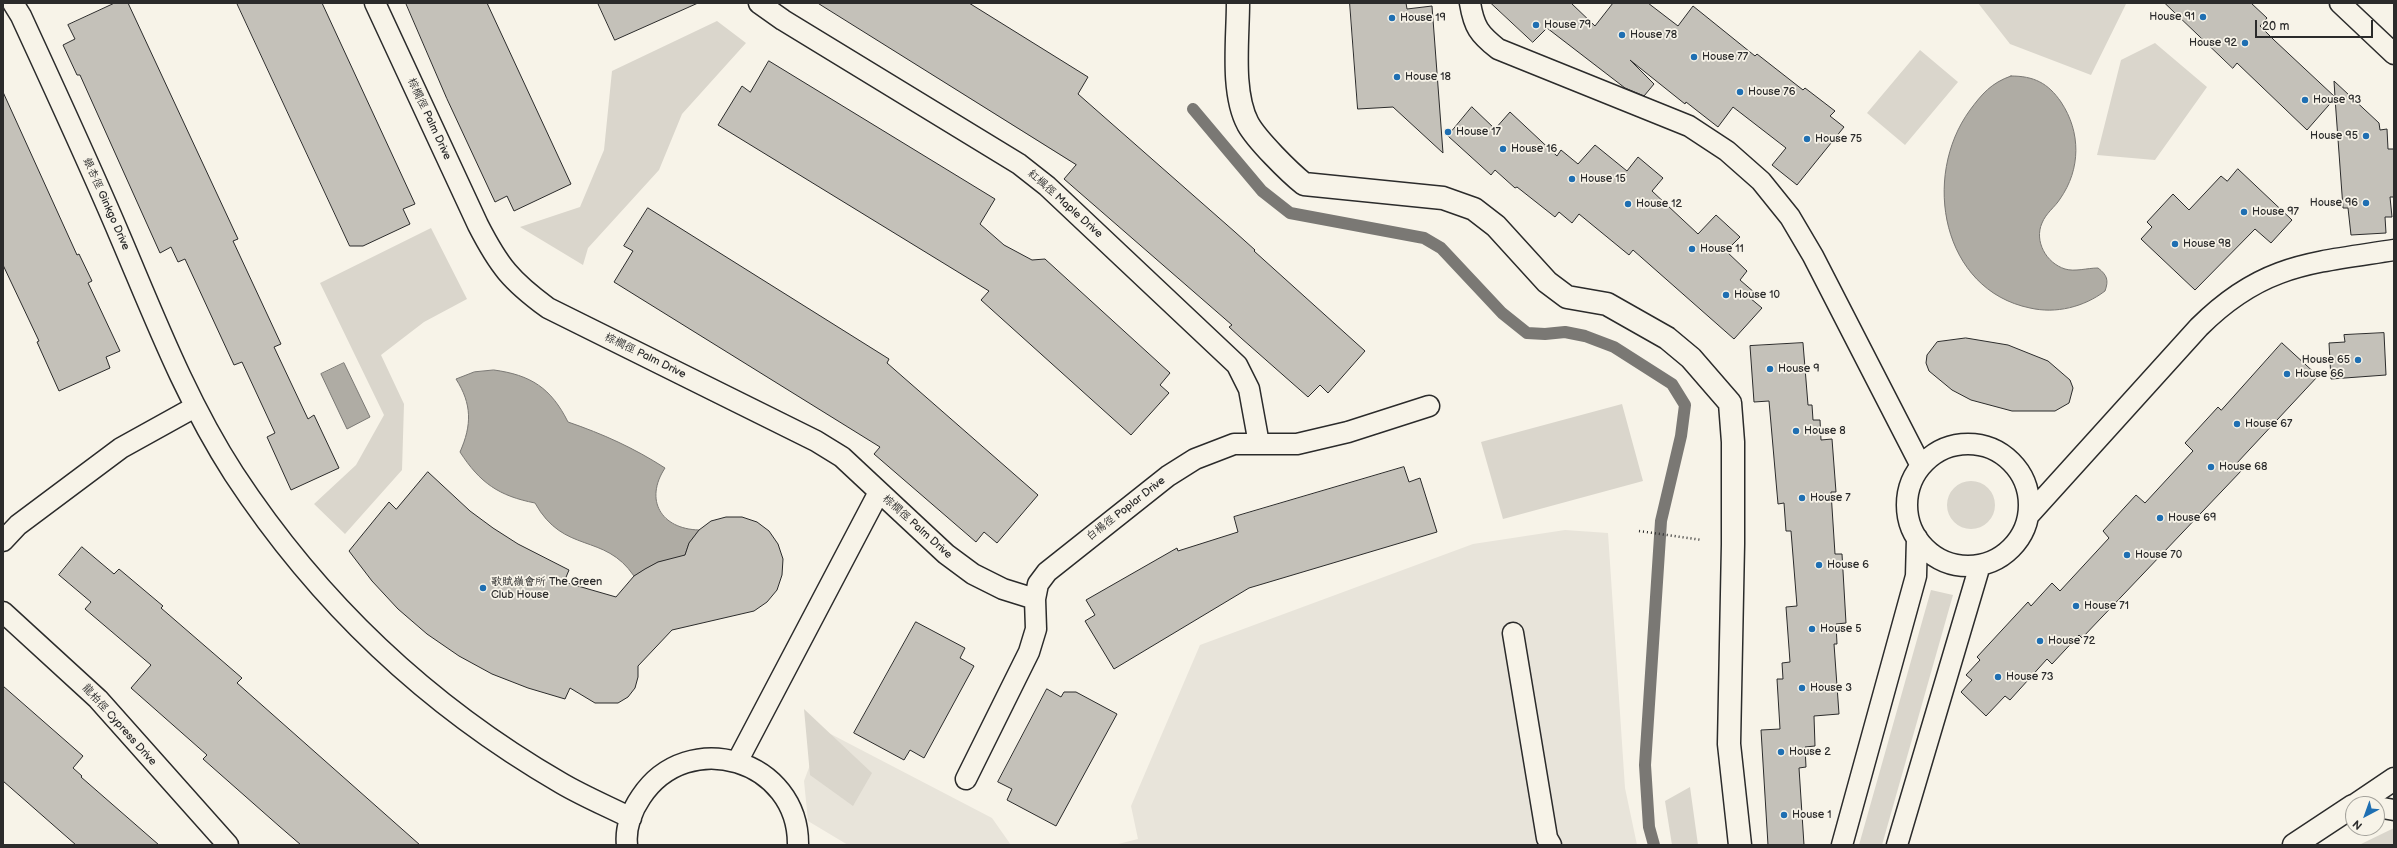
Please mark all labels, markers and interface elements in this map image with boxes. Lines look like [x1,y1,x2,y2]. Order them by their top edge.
place label: House 91 [2149,10,2195,24]
place label: House 19 [1400,11,1446,25]
marker: House 91 [2198,12,2208,22]
scale bar [2257,12,2375,38]
marker: House 19 [1387,13,1397,23]
place label: House 79 [1544,18,1591,32]
text: 20 m [2262,19,2289,34]
marker: House 79 [1531,20,1541,30]
place label: House 78 [1630,28,1677,42]
marker: House 78 [1617,30,1627,40]
place label: House 92 [2189,36,2237,50]
marker: House 92 [2240,38,2250,48]
place label: House 77 [1702,50,1748,64]
marker: House 77 [1689,52,1699,62]
place label: House 18 [1405,70,1451,84]
marker: House 18 [1392,72,1402,82]
street label: 棕櫚徑 Palm Drive [404,76,454,162]
place label: House 76 [1748,85,1795,99]
marker: House 76 [1735,87,1745,97]
place label: House 93 [2313,93,2361,107]
marker: House 93 [2300,95,2310,105]
place label: House 17 [1456,125,1501,139]
marker: House 17 [1443,127,1453,137]
place label: House 95 [2310,129,2358,143]
marker: House 95 [2361,131,2371,141]
place label: House 75 [1815,132,1862,146]
marker: House 75 [1802,134,1812,144]
place label: House 16 [1511,142,1557,156]
marker: House 16 [1498,144,1508,154]
street label: 銀杏徑 Ginkgo Drive [80,156,132,252]
street label: 紅楓徑 Maple Drive [1025,167,1105,241]
place label: House 15 [1580,172,1626,186]
marker: House 15 [1567,174,1577,184]
place label: House 96 [2310,196,2358,210]
place label: House 12 [1636,197,1682,211]
marker: House 96 [2361,198,2371,208]
marker: House 12 [1623,199,1633,209]
place label: House 97 [2252,205,2299,219]
marker: House 97 [2239,207,2249,217]
place label: House 98 [2183,237,2231,251]
marker: House 98 [2170,239,2180,249]
place label: House 11 [1700,242,1744,256]
marker: House 11 [1687,244,1697,254]
place label: House 10 [1734,288,1780,302]
marker: House 10 [1721,290,1731,300]
street label: 棕櫚徑 Palm Drive [602,331,688,381]
place label: House 65 [2302,353,2350,367]
marker: House 65 [2353,355,2363,365]
place label: House 9 [1778,362,1820,376]
marker: House 9 [1765,364,1775,374]
place label: House 66 [2295,367,2344,381]
marker: House 66 [2282,369,2292,379]
place label: House 67 [2245,417,2292,431]
marker: House 67 [2232,419,2242,429]
place label: House 8 [1804,424,1846,438]
marker: House 8 [1791,426,1801,436]
place label: House 68 [2219,460,2267,474]
marker: House 68 [2206,462,2216,472]
street label: 白楊徑 Poplar Drive [1084,474,1168,544]
place label: House 7 [1810,491,1851,505]
street label: 棕櫚徑 Palm Drive [879,492,955,562]
marker: House 7 [1797,493,1807,503]
place label: House 69 [2168,511,2216,525]
marker: House 69 [2155,513,2165,523]
place label: House 70 [2135,548,2182,562]
marker: House 70 [2122,550,2132,560]
place label: House 6 [1827,558,1869,572]
marker: House 6 [1814,560,1824,570]
place label: 歌賦嶺會所 The Green Club House [491,575,602,601]
marker: 歌賦嶺會所 The Green Club House [478,583,488,593]
place label: House 71 [2084,599,2129,613]
marker: House 71 [2071,601,2081,611]
place label: House 5 [1820,622,1862,636]
marker: House 5 [1807,624,1817,634]
place label: House 72 [2048,634,2095,648]
marker: House 72 [2035,636,2045,646]
place label: House 73 [2006,670,2053,684]
marker: House 73 [1993,672,2003,682]
place label: House 3 [1810,681,1852,695]
street label: 龍柏徑 Cypress Drive [79,682,159,768]
marker: House 3 [1797,683,1807,693]
place label: House 2 [1789,745,1831,759]
marker: House 2 [1776,747,1786,757]
north arrow [2345,796,2385,836]
place label: House 1 [1792,808,1832,822]
marker: House 1 [1779,810,1789,820]
text: N [2350,817,2365,832]

